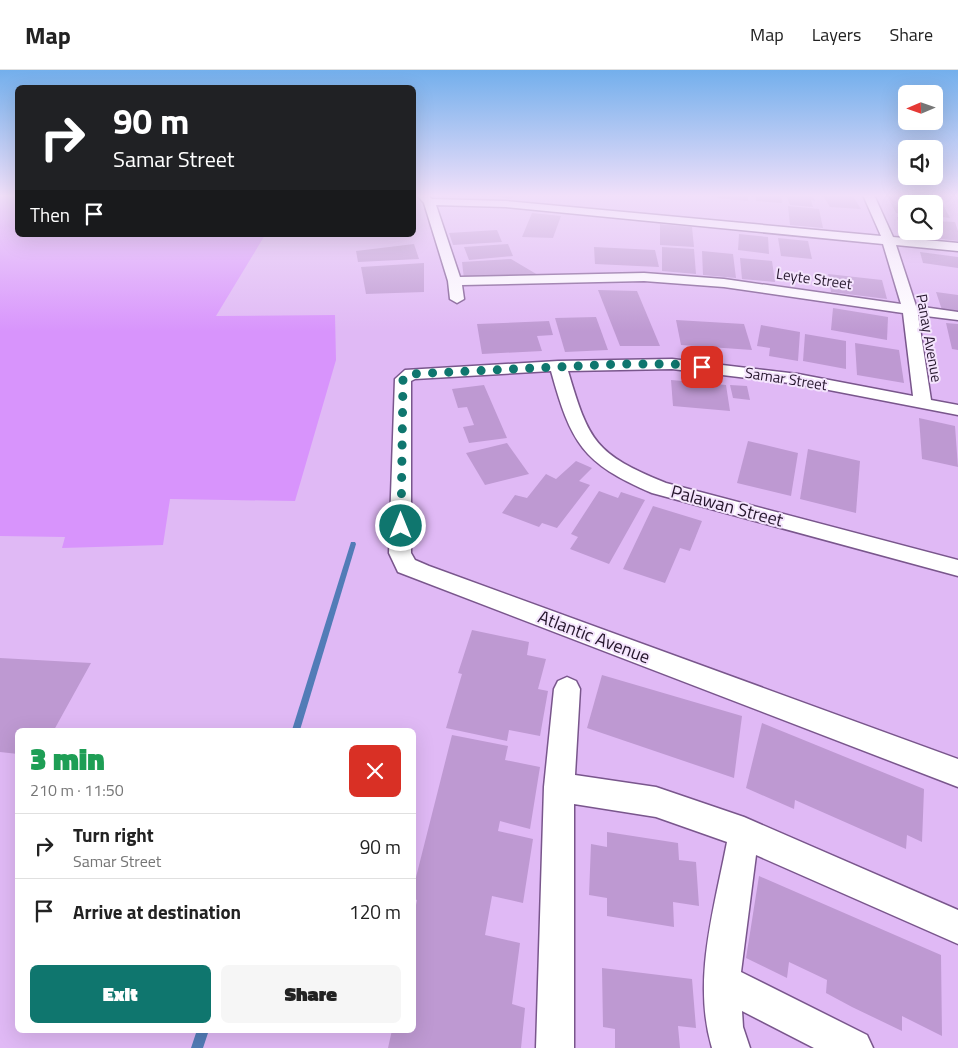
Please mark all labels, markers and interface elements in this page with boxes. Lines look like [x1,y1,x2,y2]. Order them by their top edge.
text: Map [25,17,71,53]
text: Map [750,21,784,48]
text: Layers [812,21,861,48]
text: Share [889,21,933,48]
north arrow [898,85,942,130]
map controls [898,85,943,240]
text: 90 m [113,94,189,148]
icon: right [30,105,95,170]
button: sound [898,140,943,185]
text: Samar Street [113,142,235,176]
button: search [898,195,943,240]
text: Then [30,200,70,229]
icon: arrive [80,200,108,228]
street label: Leyte Street [775,262,854,295]
street label: Panay Avenue [910,292,949,384]
pin [681,346,723,388]
icon: arrive [688,353,716,381]
street label: Samar Street [743,361,830,396]
street label: Palawan Street [668,478,787,534]
position arrow [374,499,426,551]
street label: Atlantic Avenue [534,603,654,670]
text: 3 min [30,736,105,782]
button: close [349,745,401,797]
text: 210 m · 11:50 [30,778,124,802]
text: Turn right [73,820,154,849]
icon: right [30,832,58,860]
text: 90 m [360,832,401,861]
text: Samar Street [73,849,161,873]
icon: arrive [30,897,58,925]
text: Arrive at destination [73,897,241,926]
text: 120 m [349,897,401,926]
button: Exit [30,965,211,1023]
button: Share [221,965,401,1023]

